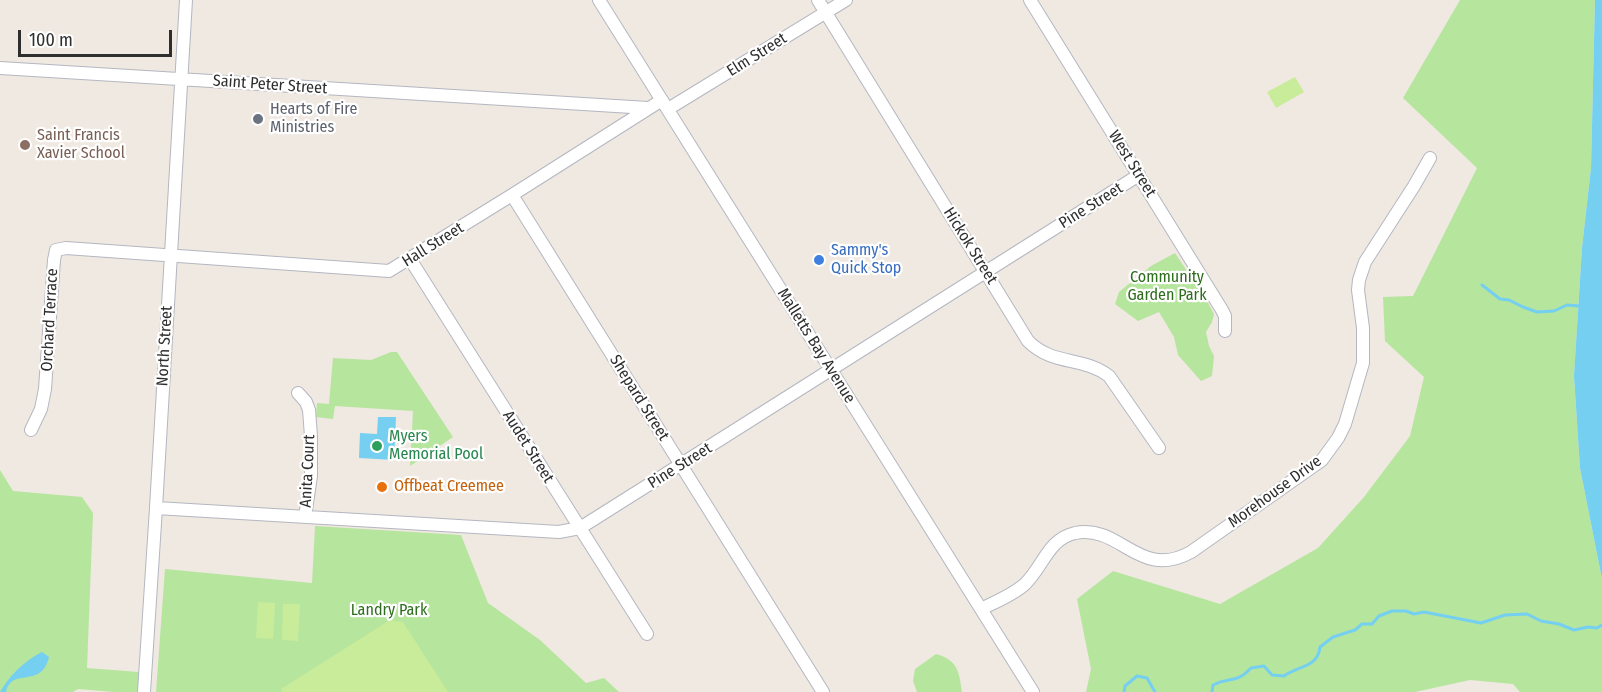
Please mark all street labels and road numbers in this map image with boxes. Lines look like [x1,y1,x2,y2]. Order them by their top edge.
street label: Elm Street [723,29,791,81]
street label: Saint Peter Street [212,71,328,99]
street label: West Street [1104,127,1160,201]
street label: Pine Street [1055,179,1127,233]
street label: Hickok Street [939,204,1001,288]
street label: Hall Street [399,219,467,271]
street label: Orchard Terrace [38,268,62,372]
street label: Malletts Bay Avenue [773,285,859,407]
street label: North Street [153,305,177,387]
street label: Shepard Street [605,352,673,444]
street label: Audet Street [498,407,558,487]
street label: Anita Court [297,434,319,508]
street label: Pine Street [644,439,716,493]
street label: Morehouse Drive [1225,452,1325,532]

